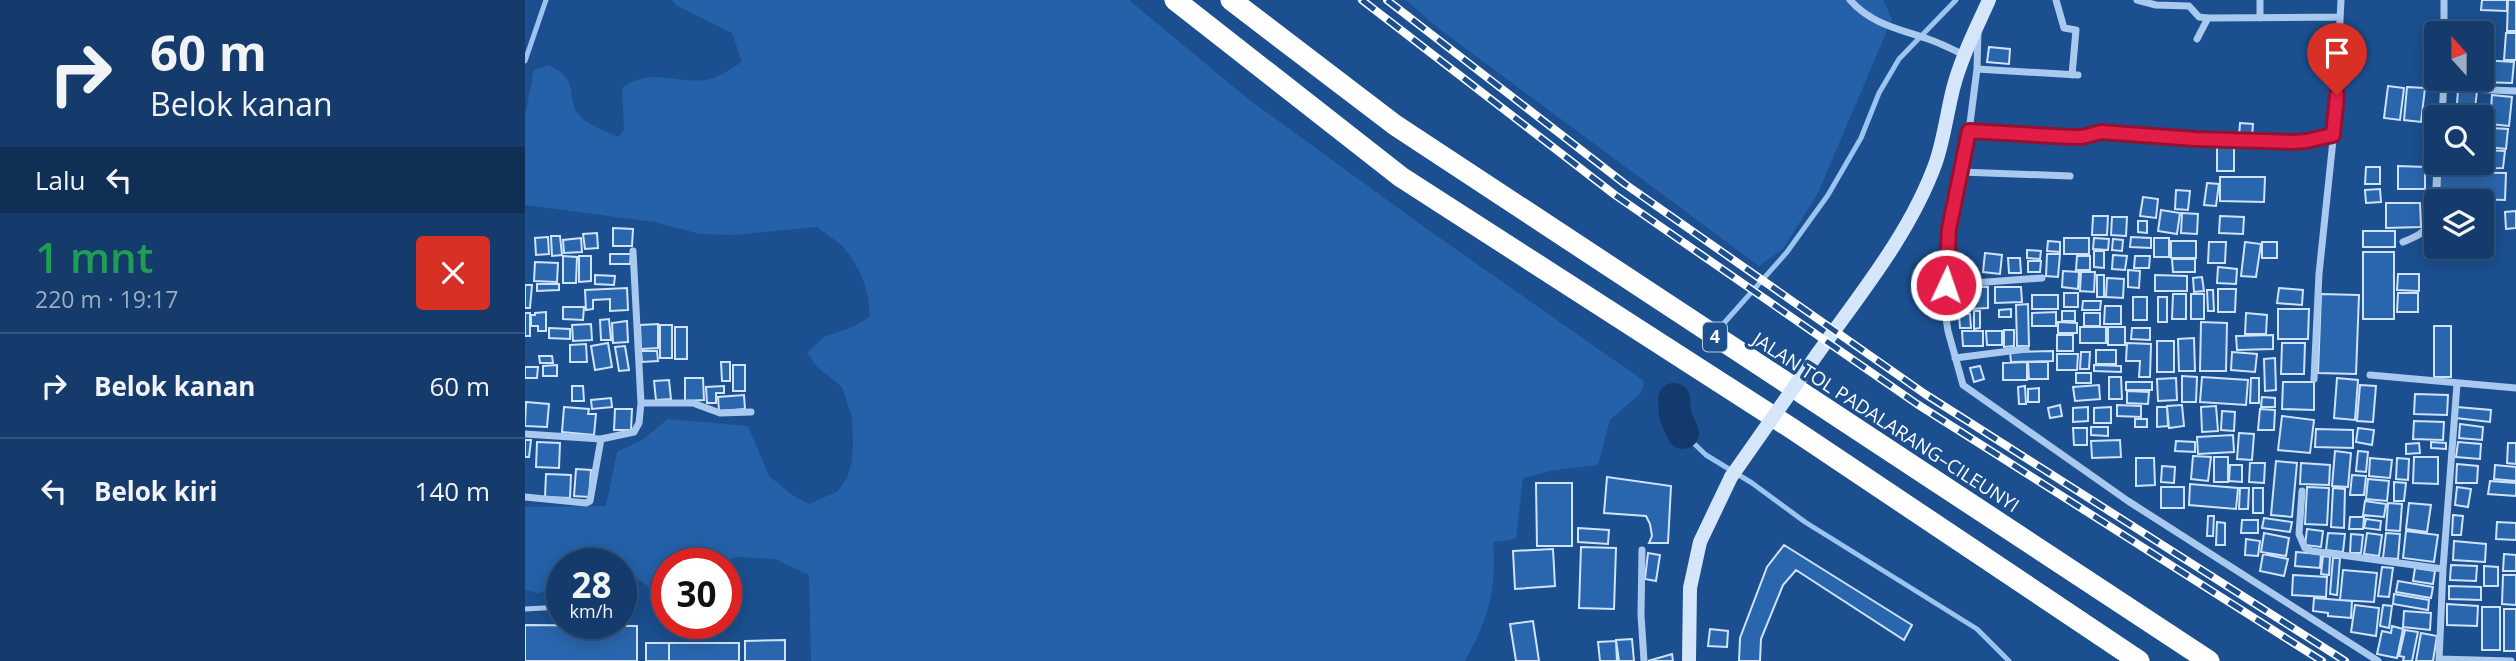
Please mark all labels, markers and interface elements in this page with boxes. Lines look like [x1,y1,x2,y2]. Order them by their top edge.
text: 60 m [150,19,267,85]
north arrow [2424,21,2494,91]
map controls [2424,21,2494,259]
pin [2307,23,2367,95]
icon: right [35,28,126,119]
icon: arrive [2318,34,2356,72]
text: Belok kanan [150,82,333,125]
button: search [2424,105,2494,175]
icon: left [100,161,138,199]
text: Lalu [35,162,86,198]
button: layers [2424,189,2494,259]
text: 1 mnt [35,228,153,285]
button: close [416,236,490,310]
position arrow [1909,248,1983,322]
text: 220 m · 19:17 [35,283,178,315]
road number: 4 [1703,323,1727,352]
street label: JALAN TOL PADALARANG–CILEUNYI [1746,325,2024,518]
icon: right [35,367,73,405]
text: Belok kanan [94,368,255,404]
text: 60 m [429,368,490,404]
icon: left [35,472,73,510]
text: Belok kiri [94,473,218,509]
text: 140 m [415,473,490,509]
speed limit sign: 30 [651,548,742,639]
text: 28 [571,561,612,608]
text: km/h [570,599,613,623]

